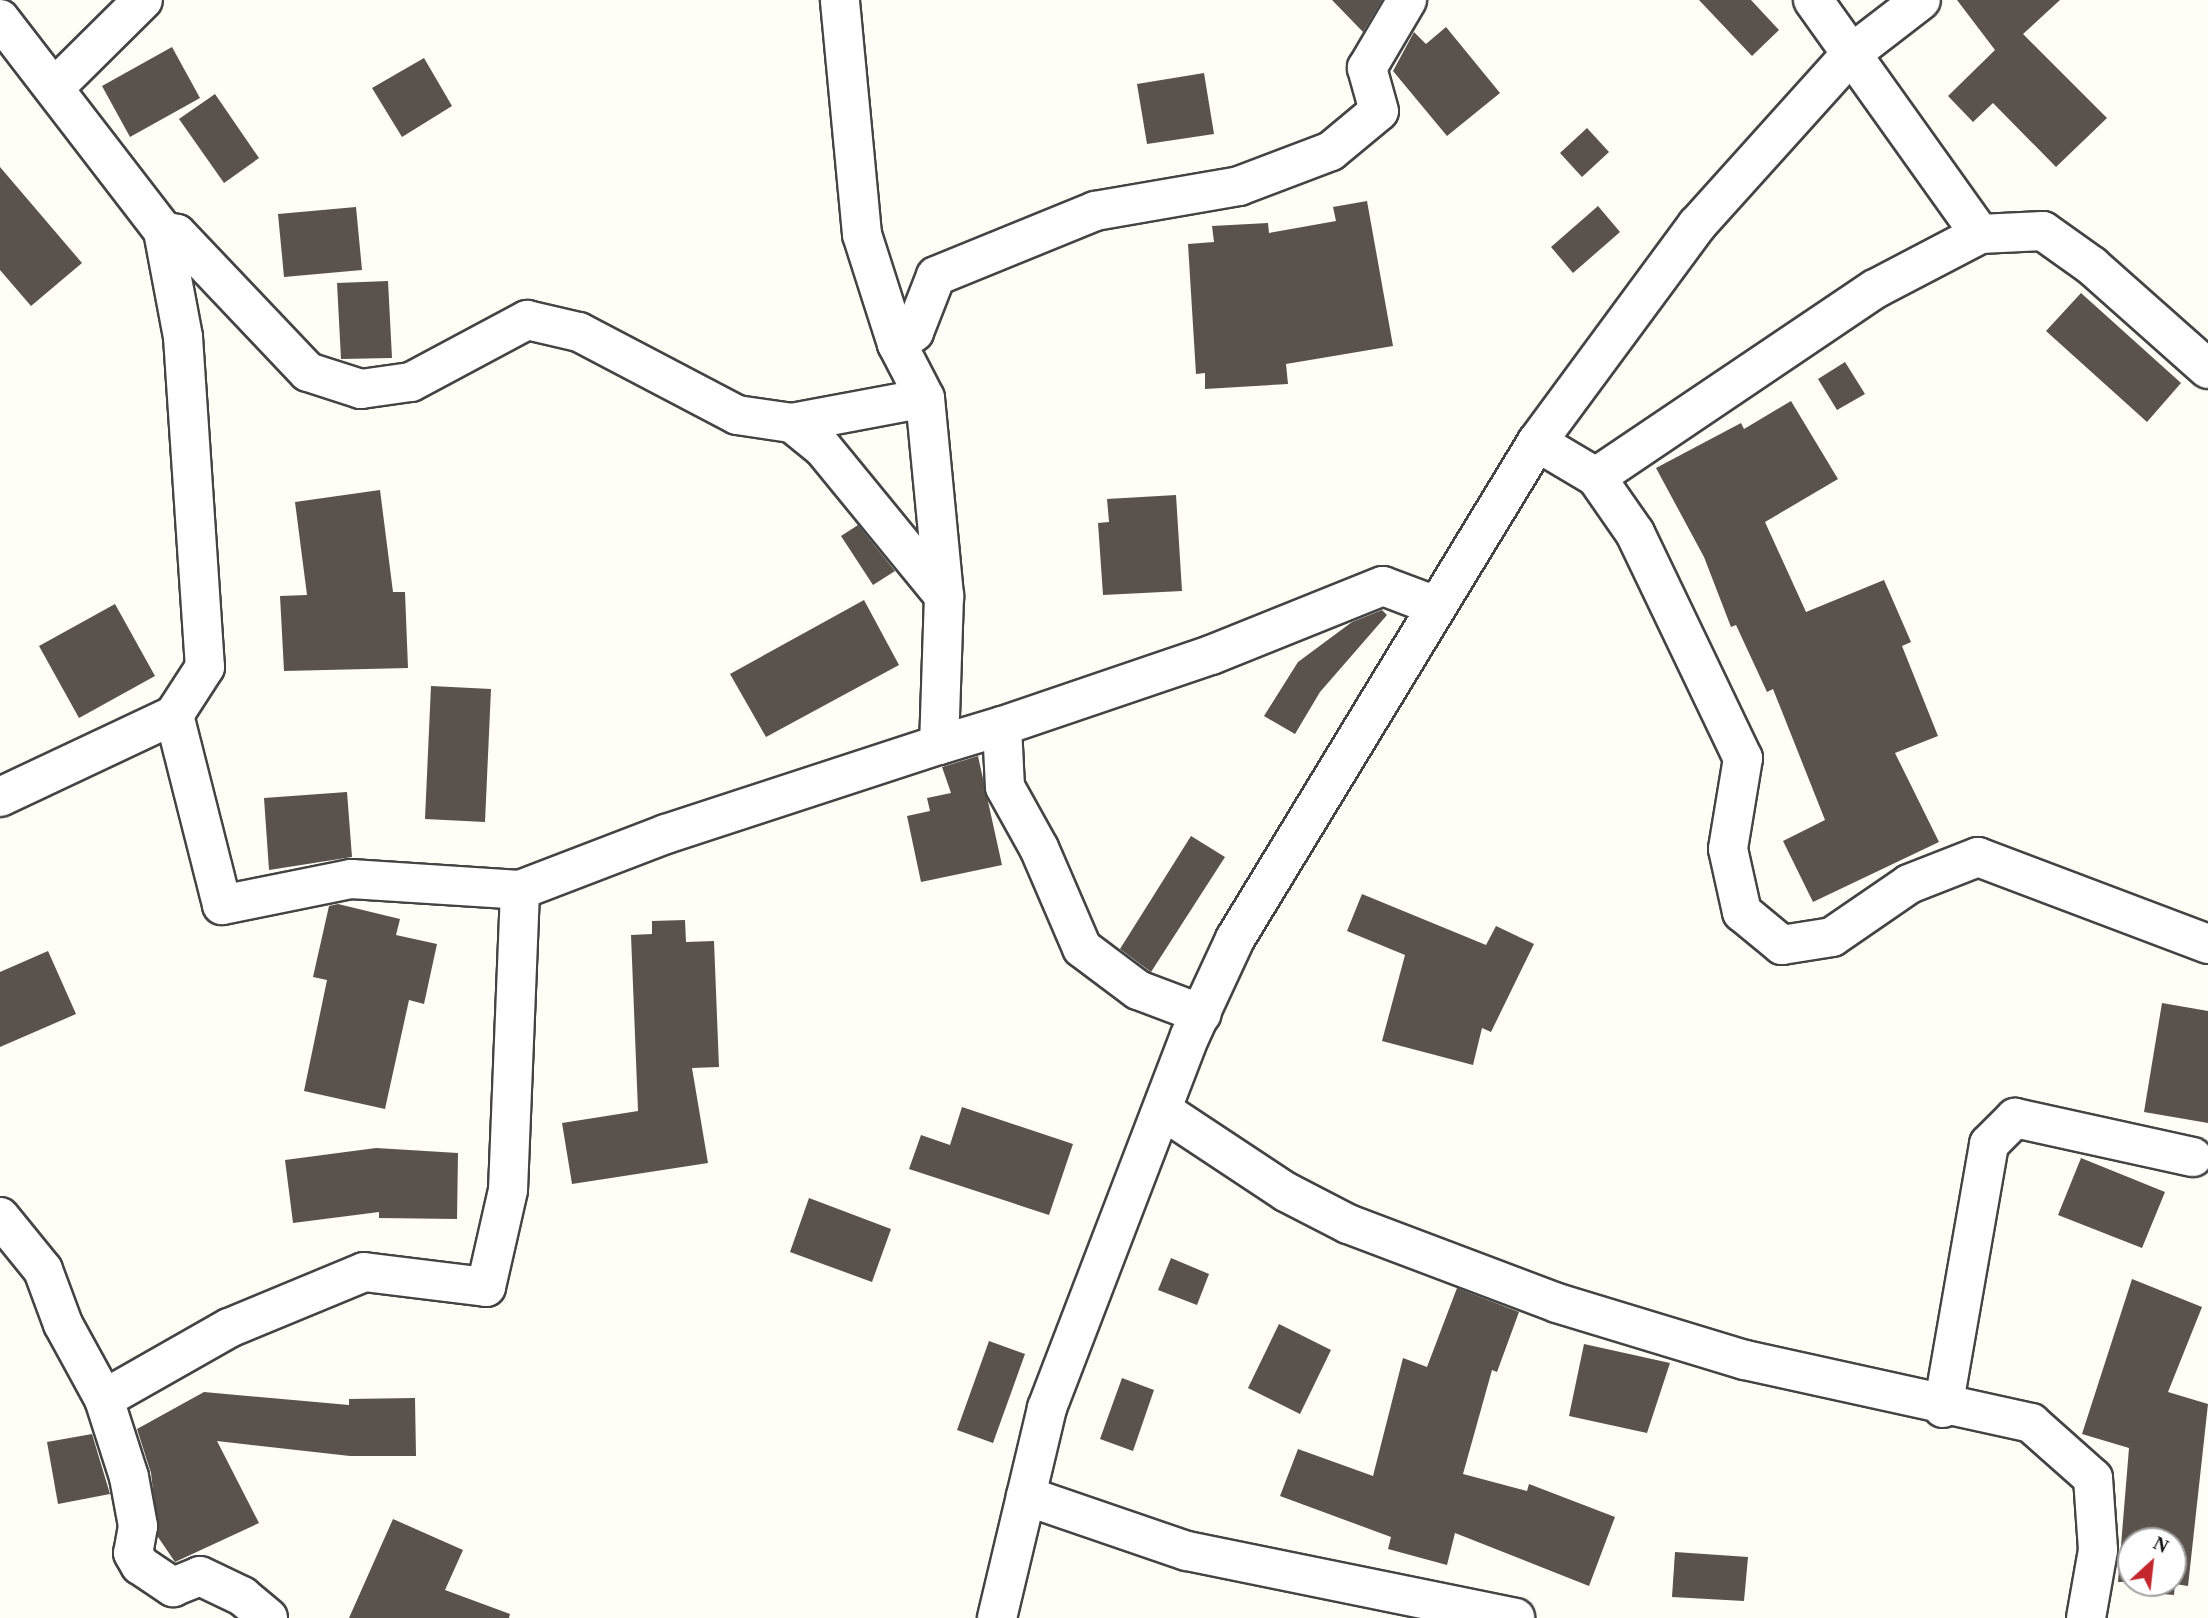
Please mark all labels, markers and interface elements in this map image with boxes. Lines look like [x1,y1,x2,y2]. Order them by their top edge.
north arrow [2117,1527,2187,1597]
text: N [2150,1532,2172,1557]

